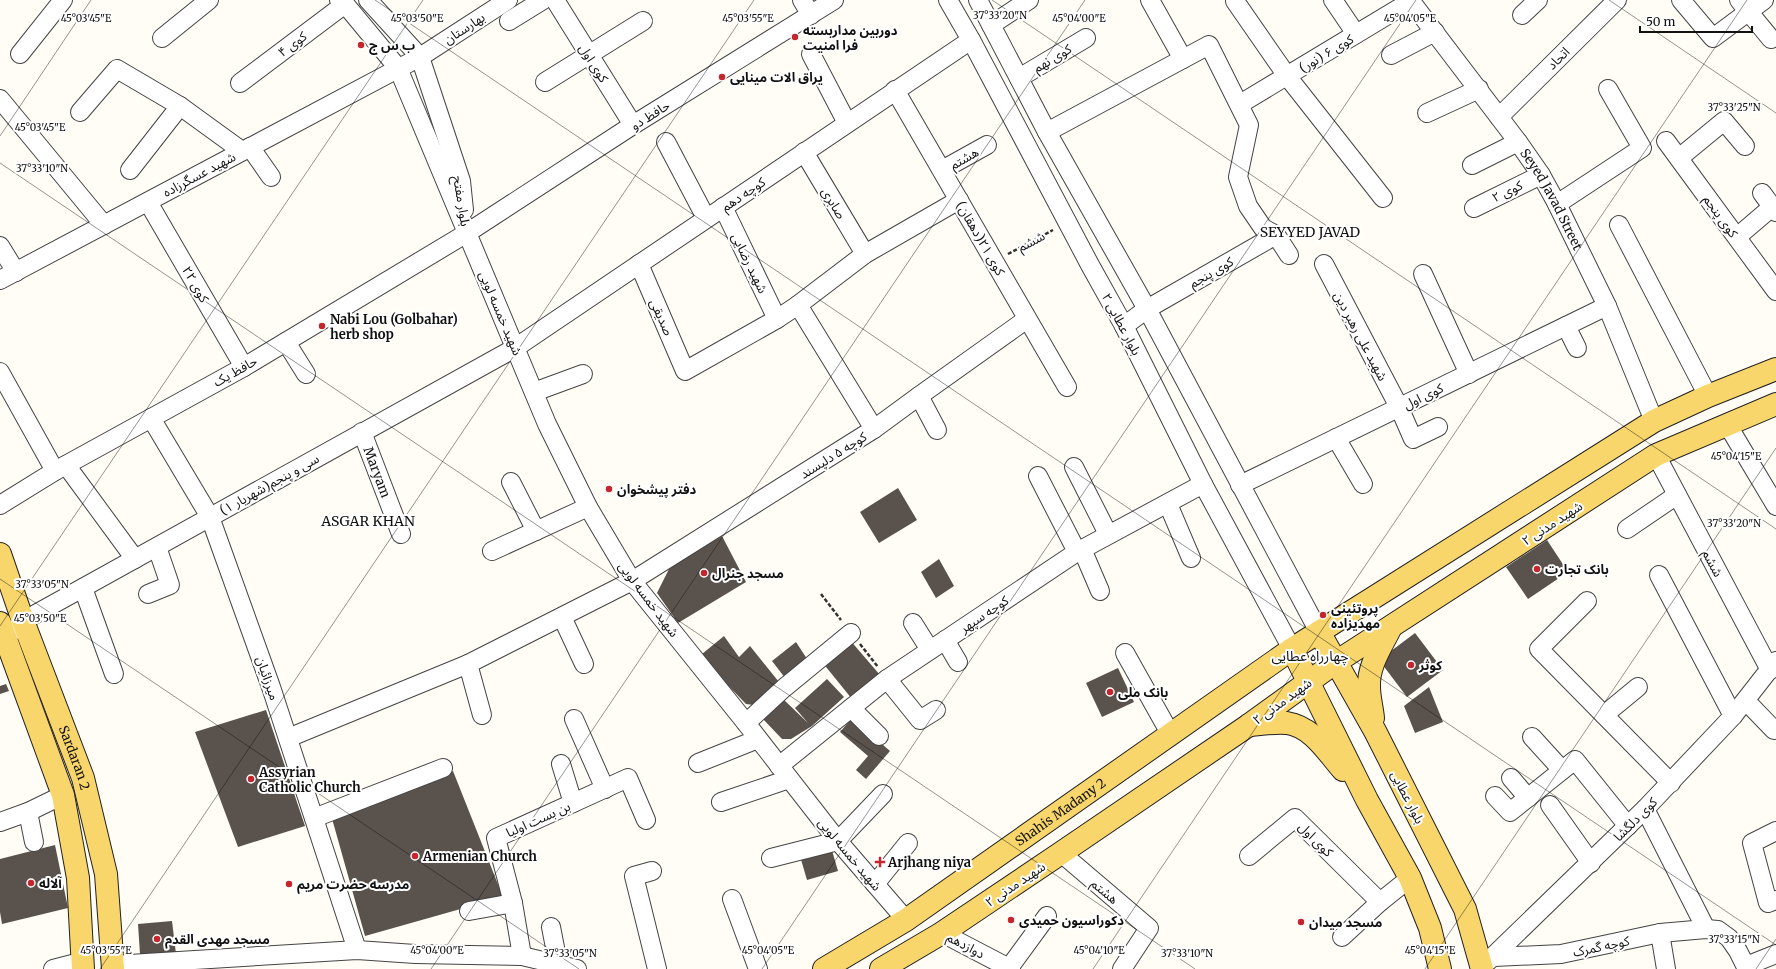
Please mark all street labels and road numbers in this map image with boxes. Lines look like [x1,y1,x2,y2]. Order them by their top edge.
street label: بهارستان [440,9,488,48]
street label: کوی ۴ [274,28,311,61]
street label: کوی ۶ (نور) [1296,30,1357,76]
street label: کوی نهم [1030,40,1076,78]
street label: کوی اول [575,41,612,86]
street label: اتحاد [1543,43,1573,73]
street label: حافظ دو [627,97,673,134]
street label: هشتم [947,143,983,175]
street label: Seyed Javad Street [1516,145,1586,253]
street label: شهید عسگرزاده [160,148,239,201]
street label: کوچه دهم [718,173,770,217]
street label: بلوار مفتح [447,175,474,228]
street label: کوی ۲ [1489,177,1526,206]
street label: صابری [818,184,850,222]
street label: کوی پنجم [1698,192,1742,243]
street label: کوی ۲۱(دهقان) [952,198,1009,279]
street label: ششم [1015,227,1049,257]
street label: شهید رضایی [728,230,771,296]
street label: کوی پنجم [1186,253,1238,294]
street label: کوی ۲۲ [178,263,213,306]
street label: شهید خمسه لویی [475,268,526,358]
street label: شهید علی رهبر دین [1330,289,1391,384]
street label: بلوار عطایی ۲ [1098,290,1145,358]
street label: صدیقی [646,296,677,339]
street label: حافظ یک [210,352,261,390]
street label: کوی اول [1400,379,1447,413]
street label: کوچه ۵ دلپسند [797,428,871,484]
street label: Maryam [359,444,394,500]
street label: سی و پنجم(شهریار ۱) [216,450,323,521]
street label: شهید مدنی ۲ [1519,498,1586,549]
street label: ششم [1697,547,1727,581]
street label: شهید خمسه لویی [615,558,683,640]
street label: کوچه سپهر [956,592,1013,638]
street label: میرزائیان [252,654,283,703]
street label: شهید مدنی ۲ [1249,674,1315,729]
street label: Sardaran 2 [55,723,94,792]
street label: بلوار عطایی [1387,768,1428,827]
street label: Shahis Madany 2 [1012,774,1109,850]
street label: کوی دلگشا [1610,793,1661,845]
street label: بن بست اولیا [503,798,573,841]
street label: شهید خمسه لویی [814,814,885,894]
street label: کوی اول [1295,818,1337,861]
street label: شهید مدنی ۲ [982,858,1049,911]
street label: هشتم [1086,875,1122,909]
street label: دوازدهم [943,928,988,964]
street label: کوچه گمرک [1571,932,1632,962]

